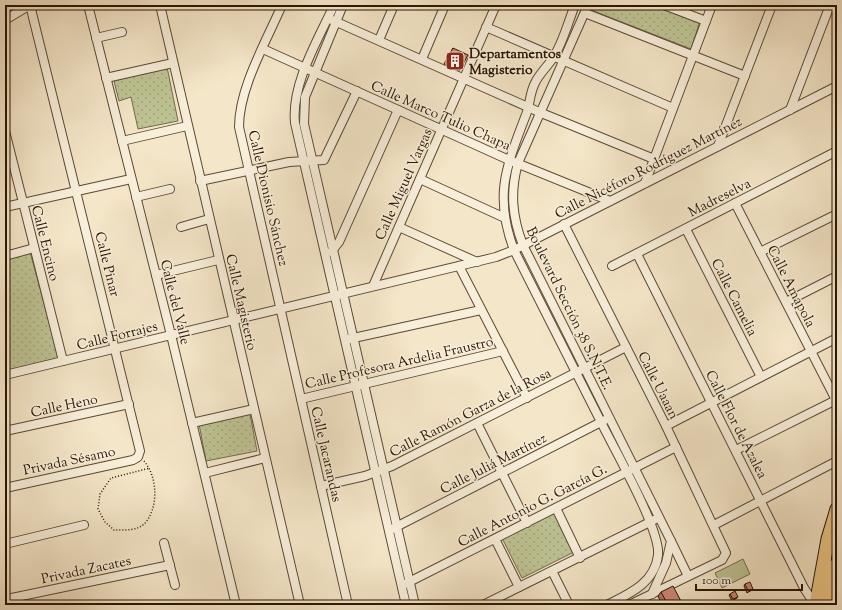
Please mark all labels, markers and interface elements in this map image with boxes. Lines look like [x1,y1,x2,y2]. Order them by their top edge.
place label: Departamentos Magisterio [469,45,562,81]
building icon: Departamentos Magisterio [444,50,466,72]
street label: Calle Marco Tulio Chapa [367,77,514,157]
street label: Calle Nicéforo Rodríguez Martínez [552,113,746,225]
street label: Calle Miguel Vargas [371,126,438,244]
street label: Calle Dionisio Sánchez [242,129,292,268]
street label: Madreselva [685,174,755,223]
street label: Calle Encino [25,204,63,284]
street label: Boulevard Sección 38 S.N.T.E. [520,224,616,394]
street label: Calle Pinar [88,230,124,300]
street label: Calle Amapola [761,242,820,332]
street label: Calle Magisterio [219,252,261,353]
street label: Calle Camelia [705,256,762,341]
street label: Calle del Valle [154,258,194,347]
street label: Calle Forrajes [75,317,160,357]
street label: Calle Profesora Ardelia Fraustro [303,332,496,395]
street label: Calle Uaaan [632,348,683,423]
street label: Calle Ramón Garza de la Rosa [387,364,556,463]
street label: Calle Flor de Azalea [699,367,771,483]
street label: Calle Heno [29,390,100,424]
street label: Calle Jacarandas [304,405,346,504]
street label: Calle Juliá Martínez [437,429,551,500]
street label: Privada Sésamo [22,442,118,481]
street label: Calle Antonio G. García G. [455,460,611,553]
street label: Privada Zacates [40,552,133,590]
scale bar [696,566,802,592]
text: 100 m [702,572,731,590]

